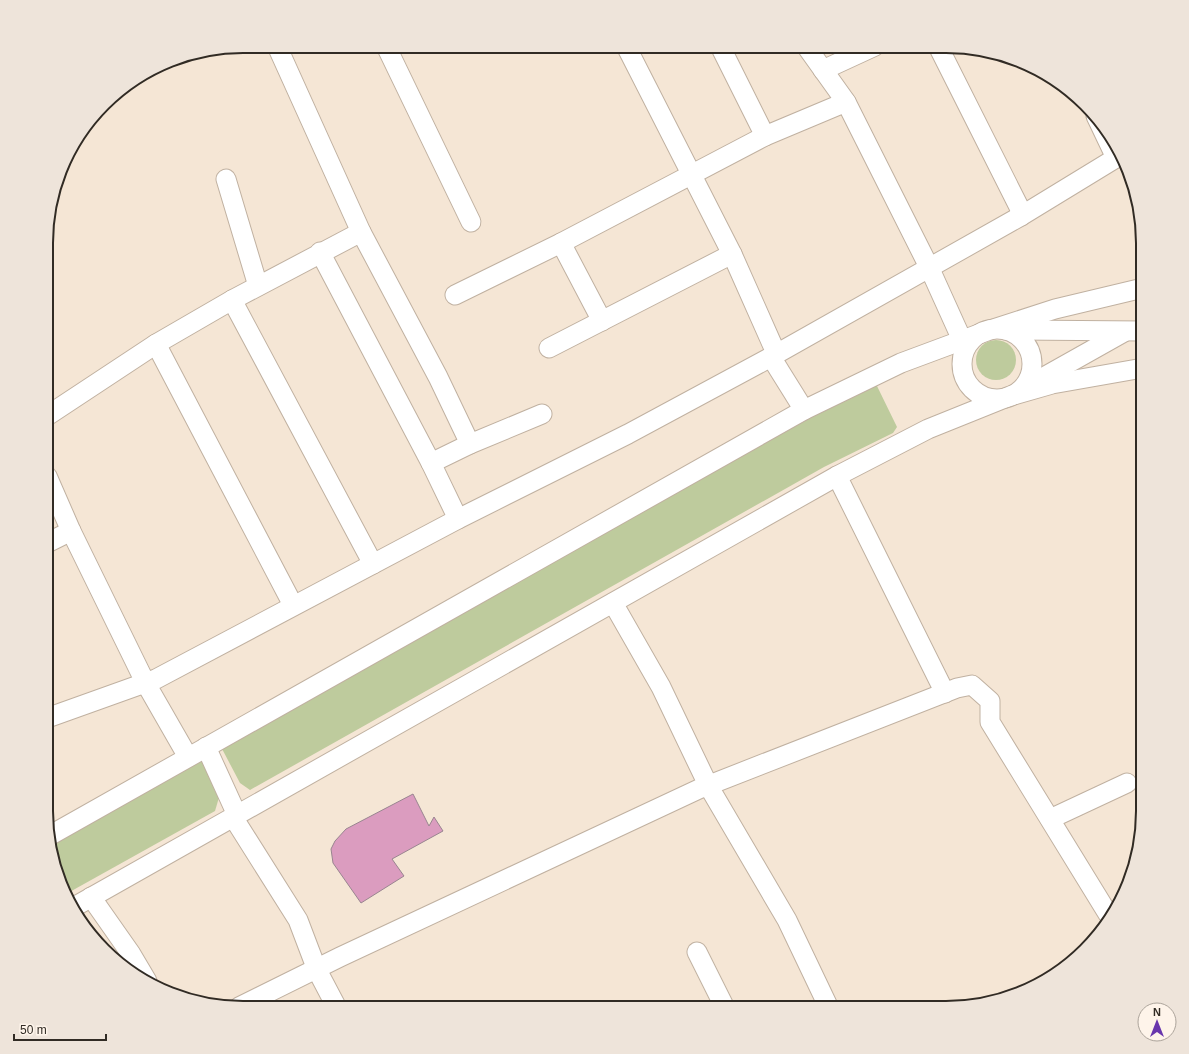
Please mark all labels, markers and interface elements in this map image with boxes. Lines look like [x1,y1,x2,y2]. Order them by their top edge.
north arrow [1137,1002,1177,1042]
text: N [1153,1006,1161,1018]
scale bar [14,1016,106,1042]
text: 50 m [20,1023,47,1037]

